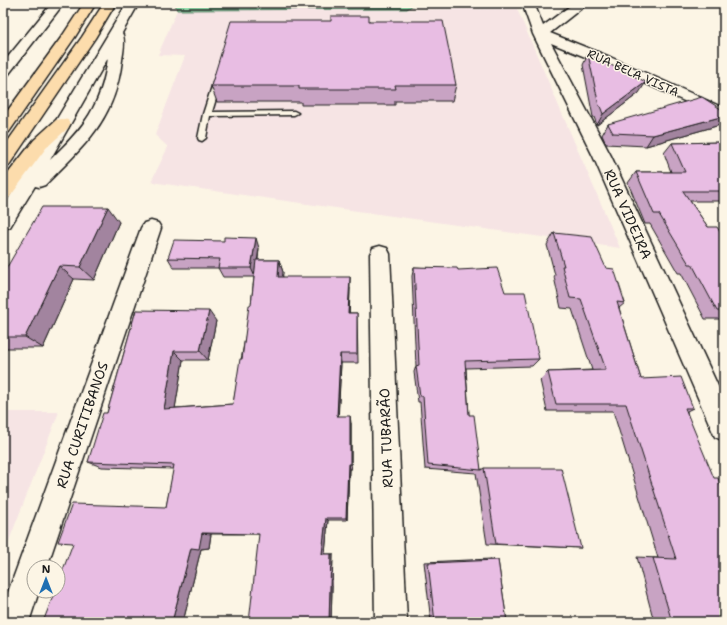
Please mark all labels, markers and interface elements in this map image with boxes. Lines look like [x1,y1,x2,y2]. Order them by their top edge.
street label: RUA BELA VISTA [585,46,682,100]
street label: RUA VIDEIRA [600,166,656,262]
street label: RUA CURITIBANOS [52,359,112,491]
street label: RUA TUBARÃO [374,388,397,488]
north arrow [26,559,66,599]
text: N [42,562,51,577]

